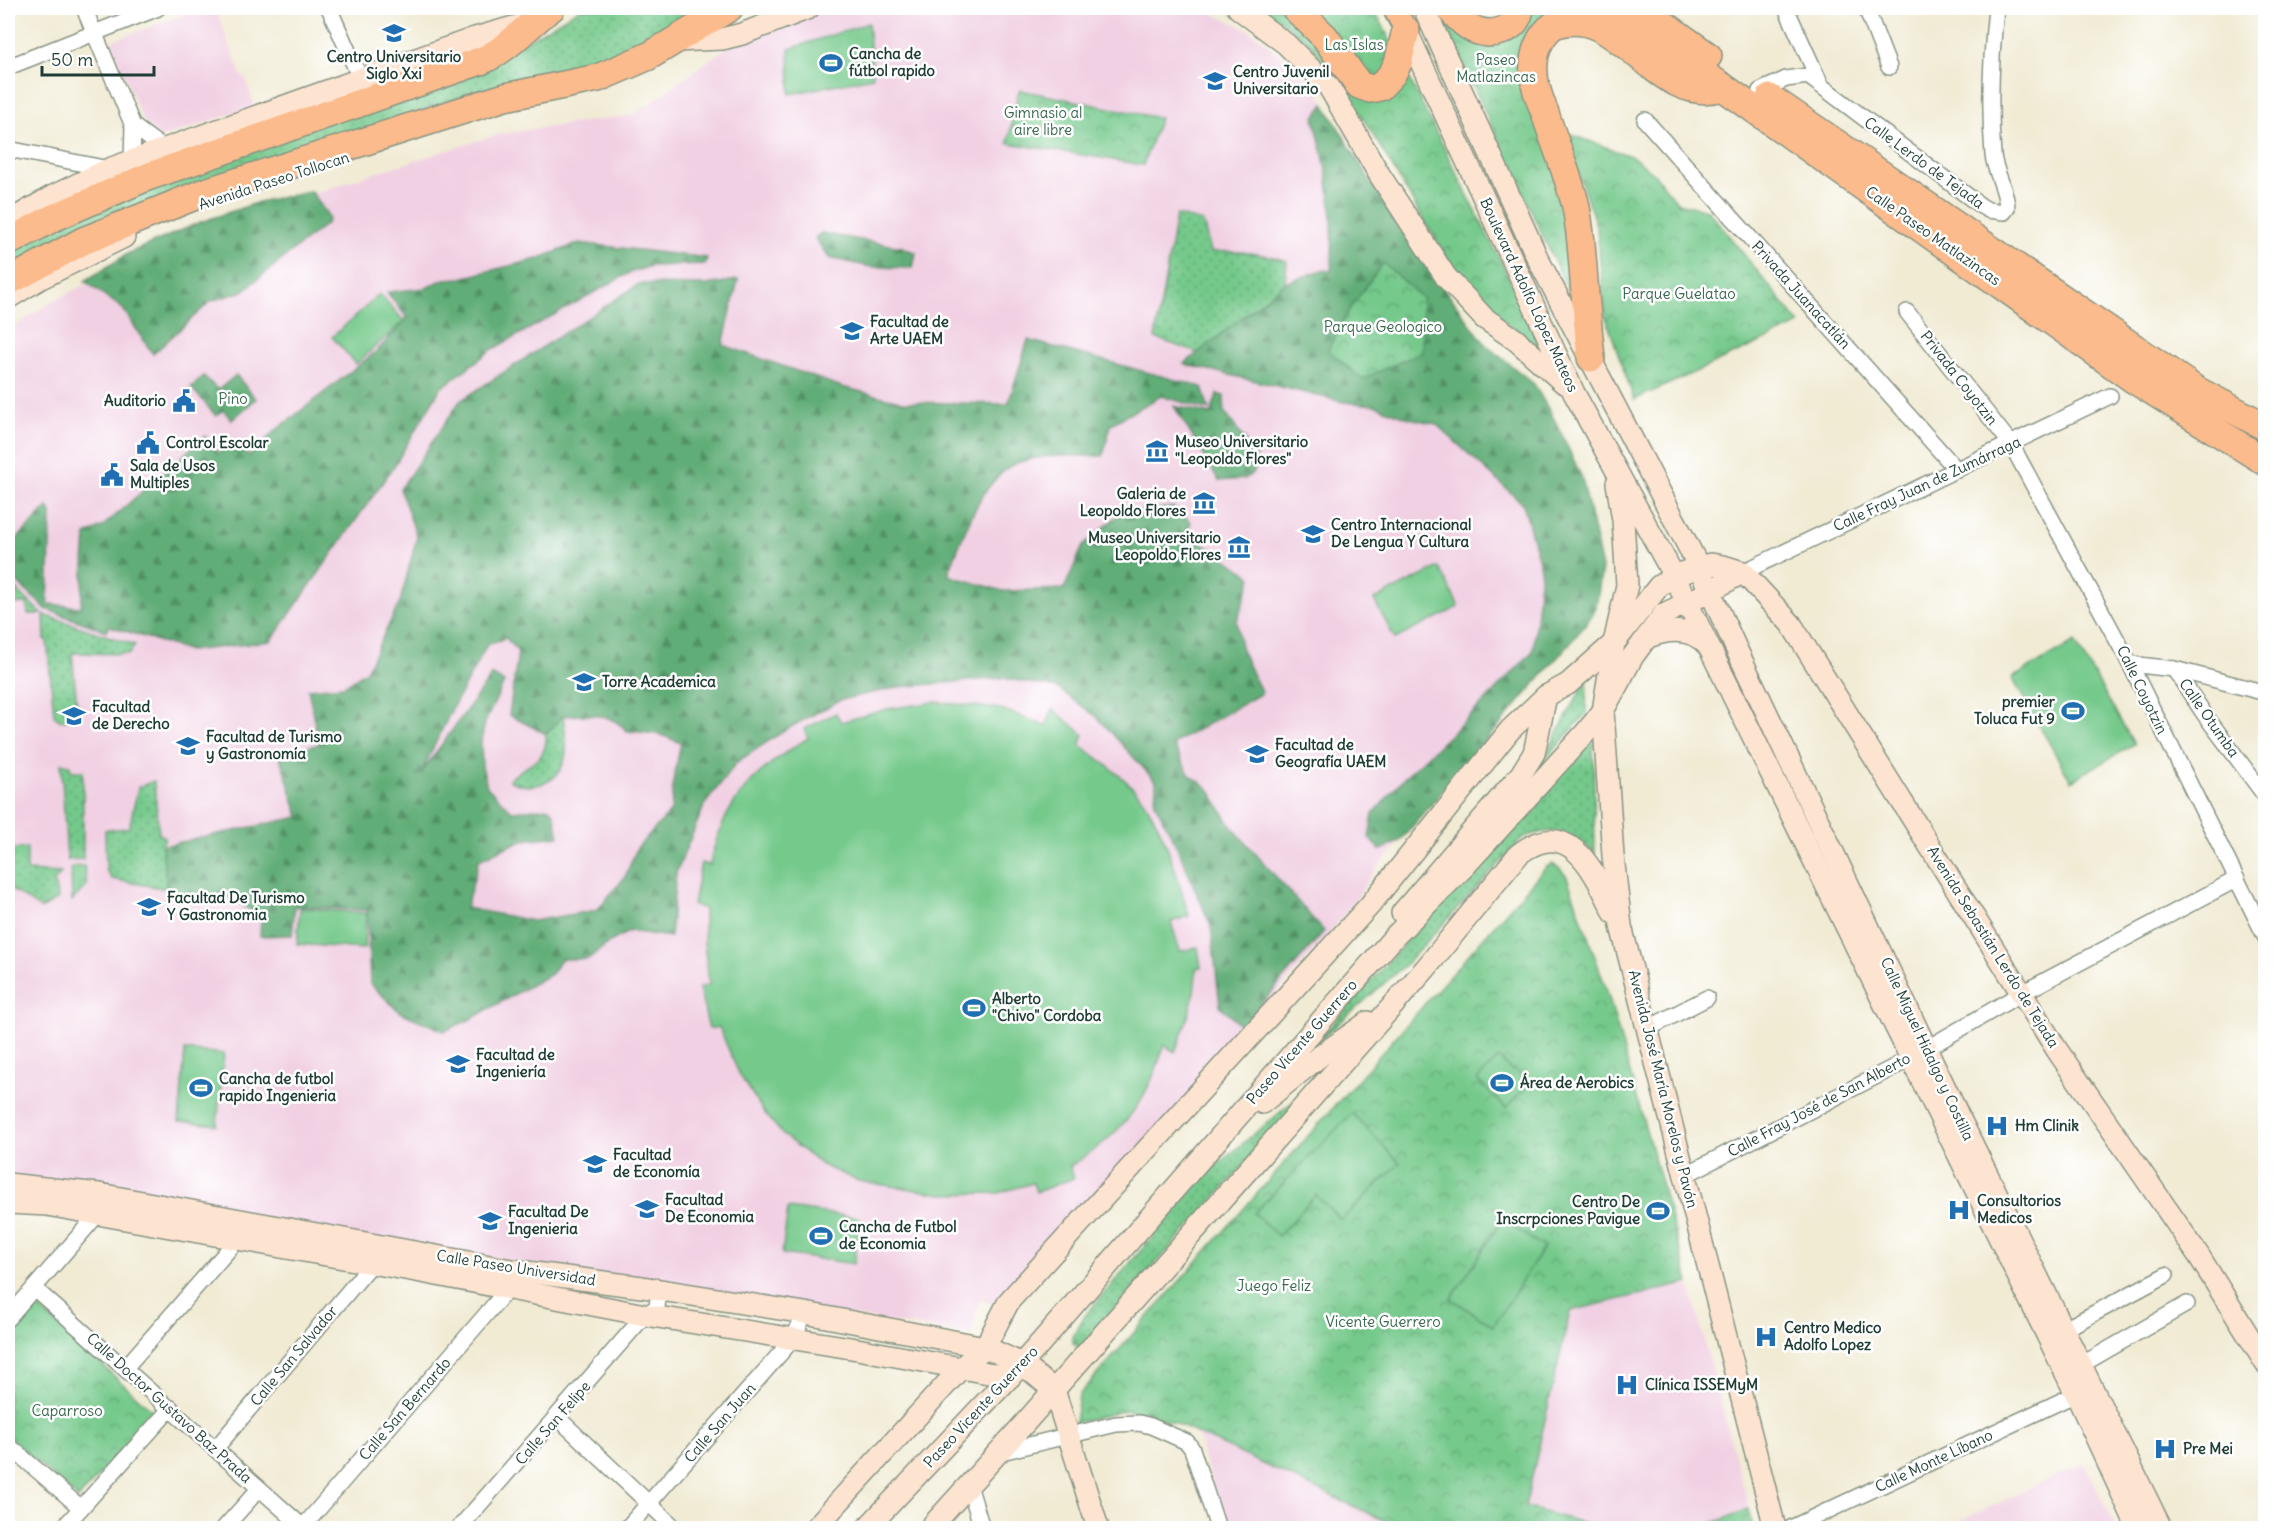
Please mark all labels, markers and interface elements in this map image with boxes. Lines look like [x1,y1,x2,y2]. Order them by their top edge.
school or university icon: Centro Universitario Siglo Xxi [381,20,407,46]
park label: Las Islas [1324,35,1384,54]
scale bar [42,39,154,77]
place label: Cancha de fútbol rapido [849,44,936,81]
place label: Centro Universitario Siglo Xxi [327,47,462,84]
text: 50 m [51,48,93,71]
sports icon: Cancha de fútbol rapido [818,50,844,76]
park label: Paseo Matlazincas [1456,50,1536,86]
place label: Centro Juvenil Universitario [1233,62,1329,98]
school or university icon: Centro Juvenil Universitario [1202,68,1228,94]
park label: Gimnasio al aire libre [1004,103,1082,139]
street label: Calle Lerdo de Tejada [1861,113,1988,213]
street label: Avenida Paseo Tollocan [196,147,352,214]
street label: Calle Paseo Matlazincas [1862,182,2005,290]
street label: Boulevard Adolfo López Mateos [1476,195,1583,395]
street label: Privada Juanacatlán [1748,237,1855,353]
park label: Parque Guelatao [1622,284,1736,303]
place label: Facultad de Arte UAEM [870,312,949,348]
park label: Parque Geologico [1324,317,1442,336]
school or university icon: Facultad de Arte UAEM [839,318,865,344]
street label: Privada Coyotzin [1917,327,2002,429]
public building icon: Auditorio [171,388,197,414]
park label: Pino [218,389,248,408]
place label: Auditorio [104,391,167,410]
public building icon: Control Escolar [135,430,161,456]
street label: Calle Fray Juan de Zumárraga [1830,431,2024,535]
place label: Museo Universitario "Leopoldo Flores" [1175,432,1309,469]
place label: Control Escolar [166,433,270,452]
museum icon: Museo Universitario "Leopoldo Flores" [1144,438,1170,464]
place label: Sala de Usos Multiples [130,456,215,493]
public building icon: Sala de Usos Multiples [99,462,125,488]
place label: Galeria de Leopoldo Flores [1080,484,1186,521]
museum icon: Galeria de Leopoldo Flores [1191,490,1217,516]
place label: Centro Internacional De Lengua Y Cultura [1331,515,1471,552]
school or university icon: Centro Internacional De Lengua Y Cultura [1300,521,1326,547]
place label: Museo Universitario Leopoldo Flores [1088,528,1222,565]
museum icon: Museo Universitario Leopoldo Flores [1226,534,1252,560]
street label: Calle Coyotzin [2113,642,2172,737]
school or university icon: Torre Academica [571,669,597,695]
place label: Torre Academica [602,672,716,691]
street label: Calle Otumba [2175,675,2244,761]
place label: premier Toluca Fut 9 [1974,692,2056,728]
place label: Facultad de Derecho [92,697,170,733]
sports icon: premier Toluca Fut 9 [2060,698,2086,724]
school or university icon: Facultad de Derecho [61,703,87,729]
place label: Facultad de Turismo y Gastronomía [206,727,342,764]
school or university icon: Facultad de Turismo y Gastronomía [175,733,201,759]
place label: Facultad de Geografía UAEM [1275,735,1387,772]
school or university icon: Facultad de Geografía UAEM [1244,741,1270,767]
street label: Avenida Sebastián Lerdo de Tejada [1923,842,2064,1051]
place label: Facultad De Turismo Y Gastronomia [166,888,305,924]
school or university icon: Facultad De Turismo Y Gastronomia [136,894,162,920]
street label: Calle Miguel Hidalgo y Costilla [1877,954,1979,1144]
street label: Avenida José María Morelos y Pavón [1625,968,1702,1210]
street label: Paseo Vicente Guerrero [1242,975,1361,1108]
place label: Alberto "Chivo" Cordoba [992,989,1102,1025]
sports icon: Alberto "Chivo" Cordoba [961,995,987,1021]
place label: Facultad de Ingeniería [476,1045,555,1082]
street label: Calle Fray José de San Alberto [1724,1048,1913,1161]
school or university icon: Facultad de Ingeniería [445,1051,471,1077]
place label: Cancha de futbol rapido Ingenieria [219,1069,336,1106]
sports icon: Área de Aerobics [1489,1070,1515,1096]
place label: Área de Aerobics [1520,1072,1634,1092]
sports icon: Cancha de futbol rapido Ingenieria [188,1075,214,1101]
hospital icon: Hm Clinik [1984,1113,2010,1139]
place label: Hm Clinik [2015,1116,2079,1135]
place label: Facultad de Economía [613,1145,701,1181]
school or university icon: Facultad de Economía [582,1151,608,1177]
place label: Facultad De Economia [665,1190,754,1226]
place label: Consultorios Medicos [1977,1191,2061,1227]
place label: Centro De Inscrpciones Pavigue [1496,1192,1640,1229]
school or university icon: Facultad De Economia [634,1196,660,1222]
hospital icon: Consultorios Medicos [1946,1197,1972,1223]
sports icon: Centro De Inscrpciones Pavigue [1645,1198,1671,1224]
place label: Facultad De Ingenieria [508,1202,589,1239]
school or university icon: Facultad De Ingenieria [477,1208,503,1234]
place label: Cancha de Futbol de Economia [839,1217,957,1253]
sports icon: Cancha de Futbol de Economia [808,1223,834,1249]
street label: Calle Paseo Universidad [435,1246,597,1289]
park label: Juego Feliz [1237,1276,1311,1295]
street label: Calle San Salvador [246,1302,341,1410]
park label: Vicente Guerrero [1325,1312,1441,1331]
place label: Centro Medico Adolfo Lopez [1784,1318,1882,1355]
hospital icon: Centro Medico Adolfo Lopez [1753,1324,1779,1350]
street label: Calle Doctor Gustavo Baz Prada [83,1328,256,1487]
street label: Paseo Vicente Guerrero [919,1342,1042,1471]
street label: Calle San Bernardo [355,1353,455,1464]
hospital icon: Clínica ISSEMyM [1614,1372,1640,1398]
place label: Clínica ISSEMyM [1645,1375,1758,1395]
street label: Calle San Felipe [511,1377,594,1469]
street label: Calle San Juan [680,1379,760,1466]
park label: Caparroso [31,1401,103,1420]
street label: Calle Monte Líbano [1872,1425,1996,1496]
hospital icon: Pre Mei [2152,1436,2178,1462]
place label: Pre Mei [2183,1439,2233,1458]

